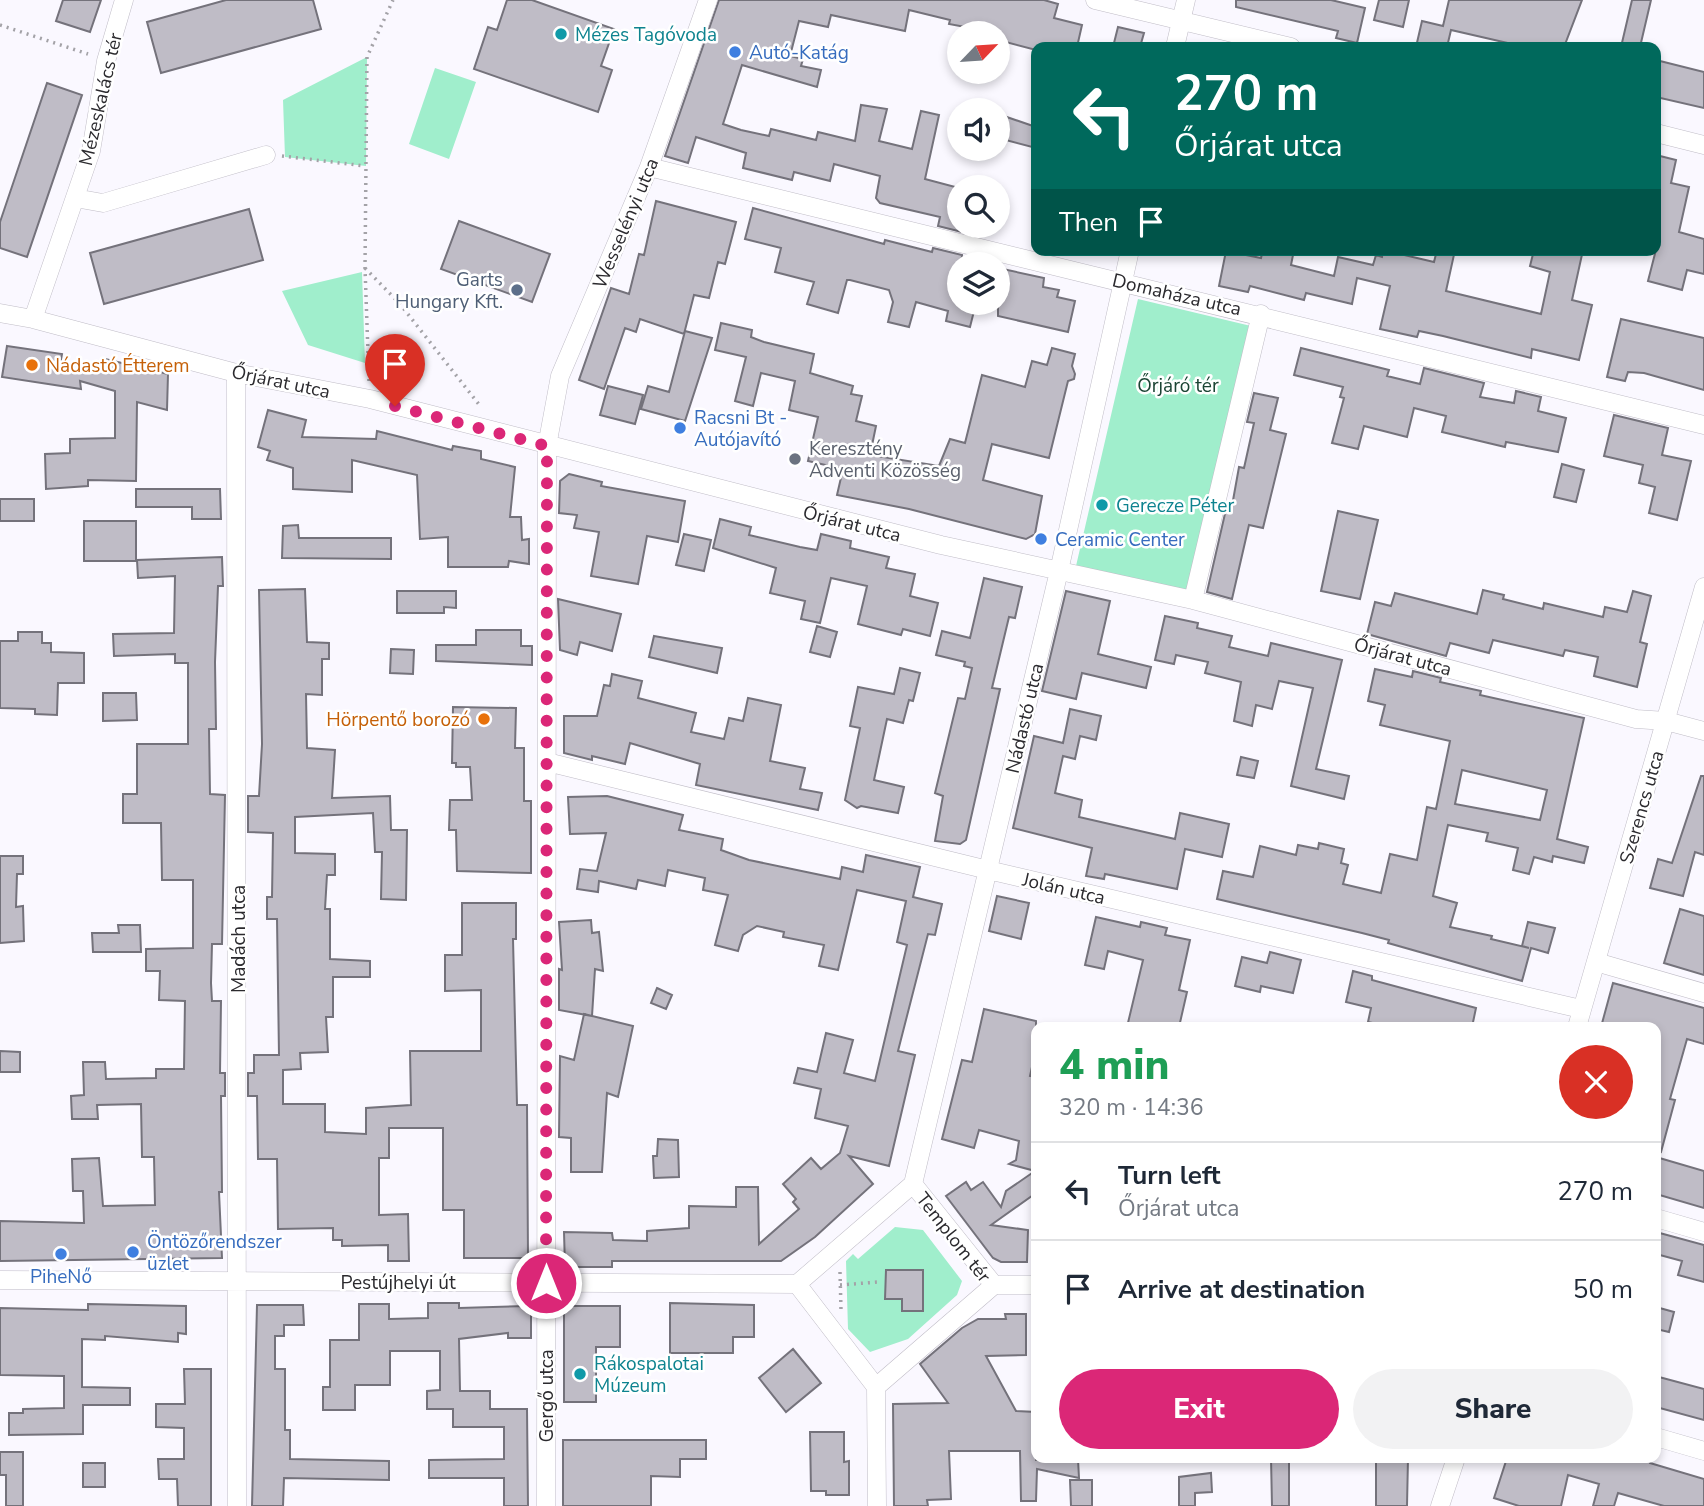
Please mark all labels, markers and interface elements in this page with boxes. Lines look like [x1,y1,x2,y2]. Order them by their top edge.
north arrow [947,21,1010,84]
map controls [947,21,1010,315]
place label: Mézes Tagóvoda [575,22,717,48]
marker: Mézes Tagóvoda [553,26,569,42]
street label: Mézeskalács tér [73,30,129,168]
place label: Autó-Katág [749,40,849,66]
marker: Autó-Katág [727,44,743,60]
text: 270 m [1174,60,1318,127]
icon: left [1059,70,1150,161]
button: sound [947,98,1010,161]
text: Őrjárat utca [1174,124,1343,167]
street label: Wesselényi utca [587,154,665,293]
button: search [947,175,1010,238]
icon: arrive [1132,203,1170,241]
text: Then [1059,205,1118,240]
button: layers [947,252,1010,315]
place label: Garts Hungary Kft. [395,267,503,315]
street label: Domaháza utca [1110,268,1244,322]
marker: Garts Hungary Kft. [509,282,525,298]
pin [365,334,425,406]
icon: arrive [376,345,414,383]
place label: Nádastó Étterem [46,353,189,379]
marker: Nádastó Étterem [24,357,40,373]
street label: Őrjárat utca [229,359,333,405]
park label: Őrjáró tér [1137,373,1219,399]
place label: Racsni Bt - Autójavító [694,405,787,453]
marker: Racsni Bt - Autójavító [672,420,688,436]
place label: Keresztény Adventi Közösség [809,436,961,484]
marker: Keresztény Adventi Közösség [787,451,803,467]
place label: Gerecze Péter [1116,493,1234,519]
marker: Gerecze Péter [1094,497,1110,513]
street label: Őrjárat utca [800,499,904,549]
place label: Ceramic Center [1055,527,1185,553]
marker: Ceramic Center [1033,531,1049,547]
street label: Őrjárat utca [1351,631,1455,682]
street label: Nádastó utca [1000,661,1050,776]
place label: Hörpentő borozó [326,707,470,733]
marker: Hörpentő borozó [476,711,492,727]
street label: Szerencs utca [1613,748,1671,867]
street label: Jolán utca [1019,867,1108,911]
street label: Madách utca [226,885,252,993]
text: 4 min [1059,1037,1169,1094]
button: close [1559,1045,1633,1119]
text: 320 m · 14:36 [1059,1092,1204,1123]
text: Turn left [1118,1158,1221,1193]
icon: left [1059,1172,1097,1210]
text: 270 m [1557,1174,1633,1209]
street label: Templom tér [910,1187,997,1288]
text: Őrjárat utca [1118,1193,1239,1224]
place label: Öntözőrendszer üzlet [147,1229,282,1277]
marker: Öntözőrendszer üzlet [125,1244,141,1260]
marker: PiheNő [53,1246,69,1262]
position arrow [509,1246,583,1320]
place label: PiheNő [30,1264,92,1290]
street label: Pestújhelyi út [340,1270,456,1296]
icon: arrive [1059,1270,1097,1308]
text: Arrive at destination [1118,1272,1365,1307]
text: 50 m [1573,1272,1633,1307]
street label: Gergő utca [534,1349,560,1443]
place label: Rákospalotai Múzeum [594,1351,704,1399]
marker: Rákospalotai Múzeum [572,1366,588,1382]
button: Exit [1059,1369,1339,1449]
button: Share [1353,1369,1633,1449]

